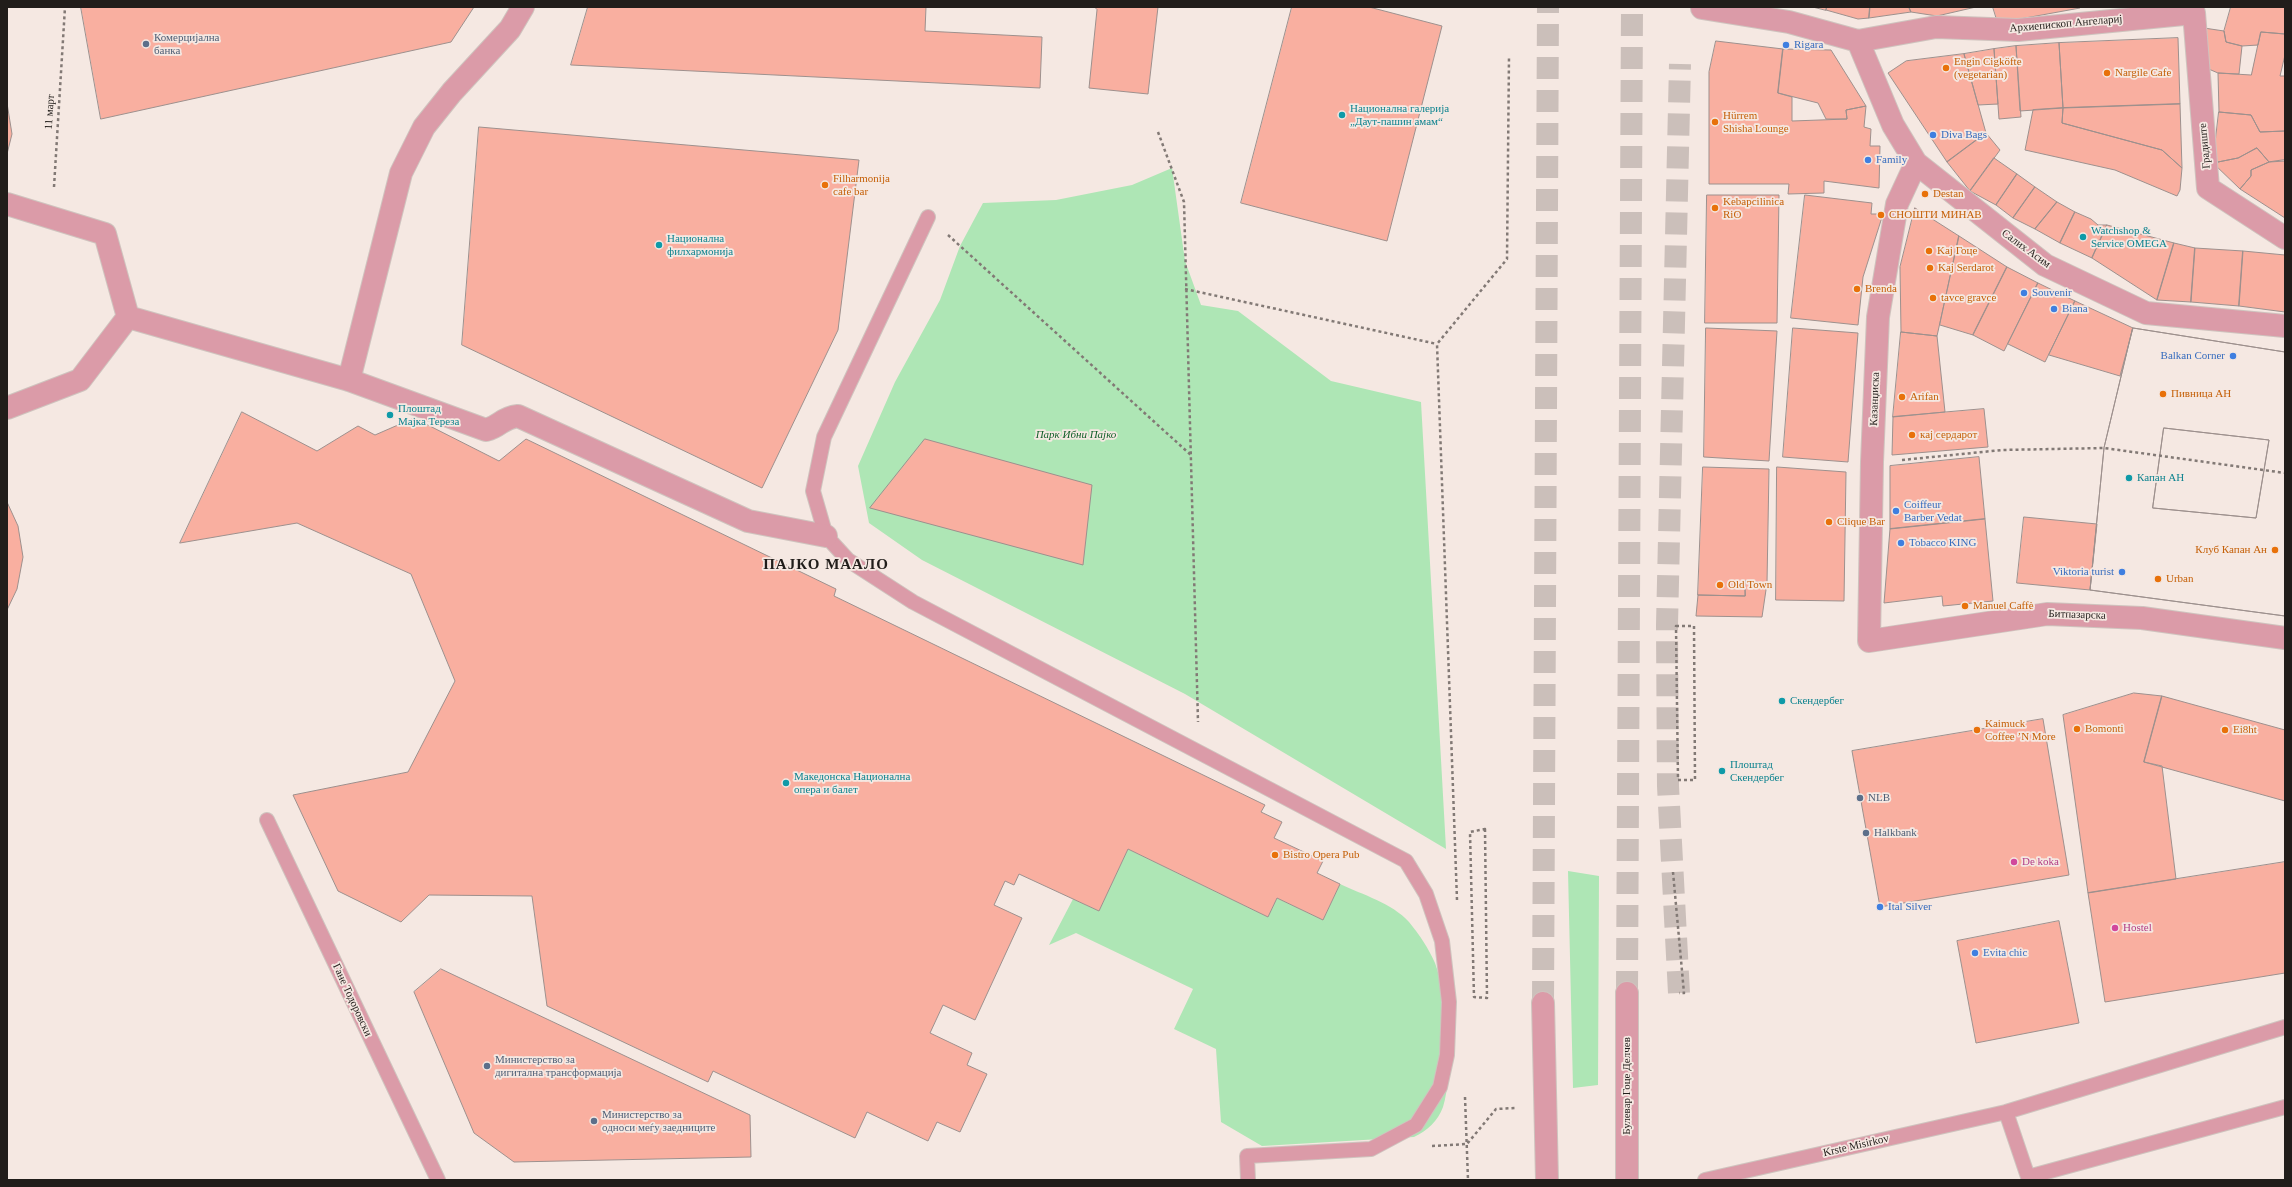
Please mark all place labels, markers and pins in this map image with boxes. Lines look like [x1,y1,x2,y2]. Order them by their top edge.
place label: Комерцијална банка [154,31,219,57]
place label: Rigara [1794,38,1823,52]
marker: Комерцијална банка [141,39,151,49]
marker: Rigara [1781,40,1791,50]
place label: Engin Cigköfte (vegetarian) [1954,55,2022,81]
marker: Engin Cigköfte (vegetarian) [1941,63,1951,73]
place label: Nargile Cafe [2115,66,2171,80]
marker: Nargile Cafe [2102,68,2112,78]
place label: Национална галерија „Даут-пашин амам“ [1350,102,1449,128]
place label: Hürrem Shisha Lounge [1723,109,1789,135]
marker: Национална галерија „Даут-пашин амам“ [1337,110,1347,120]
marker: Hürrem Shisha Lounge [1710,117,1720,127]
place label: Diva Bags [1941,128,1987,142]
marker: Diva Bags [1928,130,1938,140]
place label: Family [1876,153,1907,167]
marker: Family [1863,155,1873,165]
place label: Filharmonija cafe bar [833,172,890,198]
marker: Filharmonija cafe bar [820,180,830,190]
place label: Destan [1933,187,1964,201]
marker: Destan [1920,189,1930,199]
place label: Kebapcilinica RiO [1723,195,1784,221]
marker: Kebapcilinica RiO [1710,203,1720,213]
place label: СНОШТИ МИНАВ [1889,208,1982,222]
marker: СНОШТИ МИНАВ [1876,210,1886,220]
place label: Watchshop & Service OMEGA [2091,224,2167,250]
place label: Национална филхармонија [667,232,733,258]
marker: Watchshop & Service OMEGA [2078,232,2088,242]
marker: Национална филхармонија [654,240,664,250]
place label: Kaj Гоце [1937,244,1977,258]
marker: Kaj Гоце [1924,246,1934,256]
place label: Kaj Serdarot [1938,261,1994,275]
marker: Kaj Serdarot [1925,263,1935,273]
place label: Brenda [1865,282,1897,296]
marker: Brenda [1852,284,1862,294]
place label: Souvenir [2032,286,2072,300]
marker: Souvenir [2019,288,2029,298]
place label: tavce gravce [1941,291,1996,305]
marker: tavce gravce [1928,293,1938,303]
place label: Biana [2062,302,2088,316]
marker: Biana [2049,304,2059,314]
place label: Balkan Corner [2161,349,2225,363]
marker: Balkan Corner [2228,351,2238,361]
place label: Пивница АН [2171,387,2231,401]
marker: Пивница АН [2158,389,2168,399]
place label: Arifan [1910,390,1939,404]
marker: Arifan [1897,392,1907,402]
place label: Плоштад Мајка Тереза [398,402,459,428]
marker: Плоштад Мајка Тереза [385,410,395,420]
place label: кај сердарот [1920,428,1977,442]
marker: кај сердарот [1907,430,1917,440]
place label: Капан АН [2137,471,2184,485]
marker: Капан АН [2124,473,2134,483]
place label: Coiffeur Barber Vedat [1904,498,1962,524]
marker: Coiffeur Barber Vedat [1891,506,1901,516]
place label: Clique Bar [1837,515,1885,529]
marker: Clique Bar [1824,517,1834,527]
place label: Tobacco KING [1909,536,1976,550]
marker: Tobacco KING [1896,538,1906,548]
place label: Клуб Капан Ан [2195,543,2267,557]
marker: Клуб Капан Ан [2270,545,2280,555]
place label: Viktoria turist [2053,565,2114,579]
marker: Viktoria turist [2117,567,2127,577]
place label: Urban [2166,572,2193,586]
marker: Urban [2153,574,2163,584]
place label: Old Town [1728,578,1772,592]
marker: Old Town [1715,580,1725,590]
place label: Manuel Caffè [1973,599,2034,613]
marker: Manuel Caffè [1960,601,1970,611]
place label: Скендербег [1790,694,1844,708]
marker: Скендербег [1777,696,1787,706]
place label: Kaimuck Coffee ʼN More [1985,717,2056,743]
place label: Bomonti [2085,722,2124,736]
place label: Ei8ht [2233,723,2257,737]
marker: Bomonti [2072,724,2082,734]
marker: Kaimuck Coffee ʼN More [1972,725,1982,735]
marker: Ei8ht [2220,725,2230,735]
place label: Плоштад Скендербег [1730,758,1784,784]
marker: Плоштад Скендербег [1717,766,1727,776]
place label: Македонска Национална опера и балет [794,770,910,796]
marker: Македонска Национална опера и балет [781,778,791,788]
place label: NLB [1868,791,1890,805]
marker: NLB [1855,793,1865,803]
place label: Halkbank [1874,826,1917,840]
marker: Halkbank [1861,828,1871,838]
place label: Bistro Opera Pub [1283,848,1359,862]
marker: Bistro Opera Pub [1270,850,1280,860]
place label: De koka [2022,855,2059,869]
marker: De koka [2009,857,2019,867]
place label: Ital Silver [1888,900,1932,914]
marker: Ital Silver [1875,902,1885,912]
place label: Hostel [2123,921,2152,935]
marker: Hostel [2110,923,2120,933]
place label: Evita chic [1983,946,2027,960]
marker: Evita chic [1970,948,1980,958]
place label: Министерство за дигитална трансформација [495,1053,621,1079]
marker: Министерство за дигитална трансформација [482,1061,492,1071]
place label: Министерство за односи меѓу заедниците [602,1108,715,1134]
marker: Министерство за односи меѓу заедниците [589,1116,599,1126]

